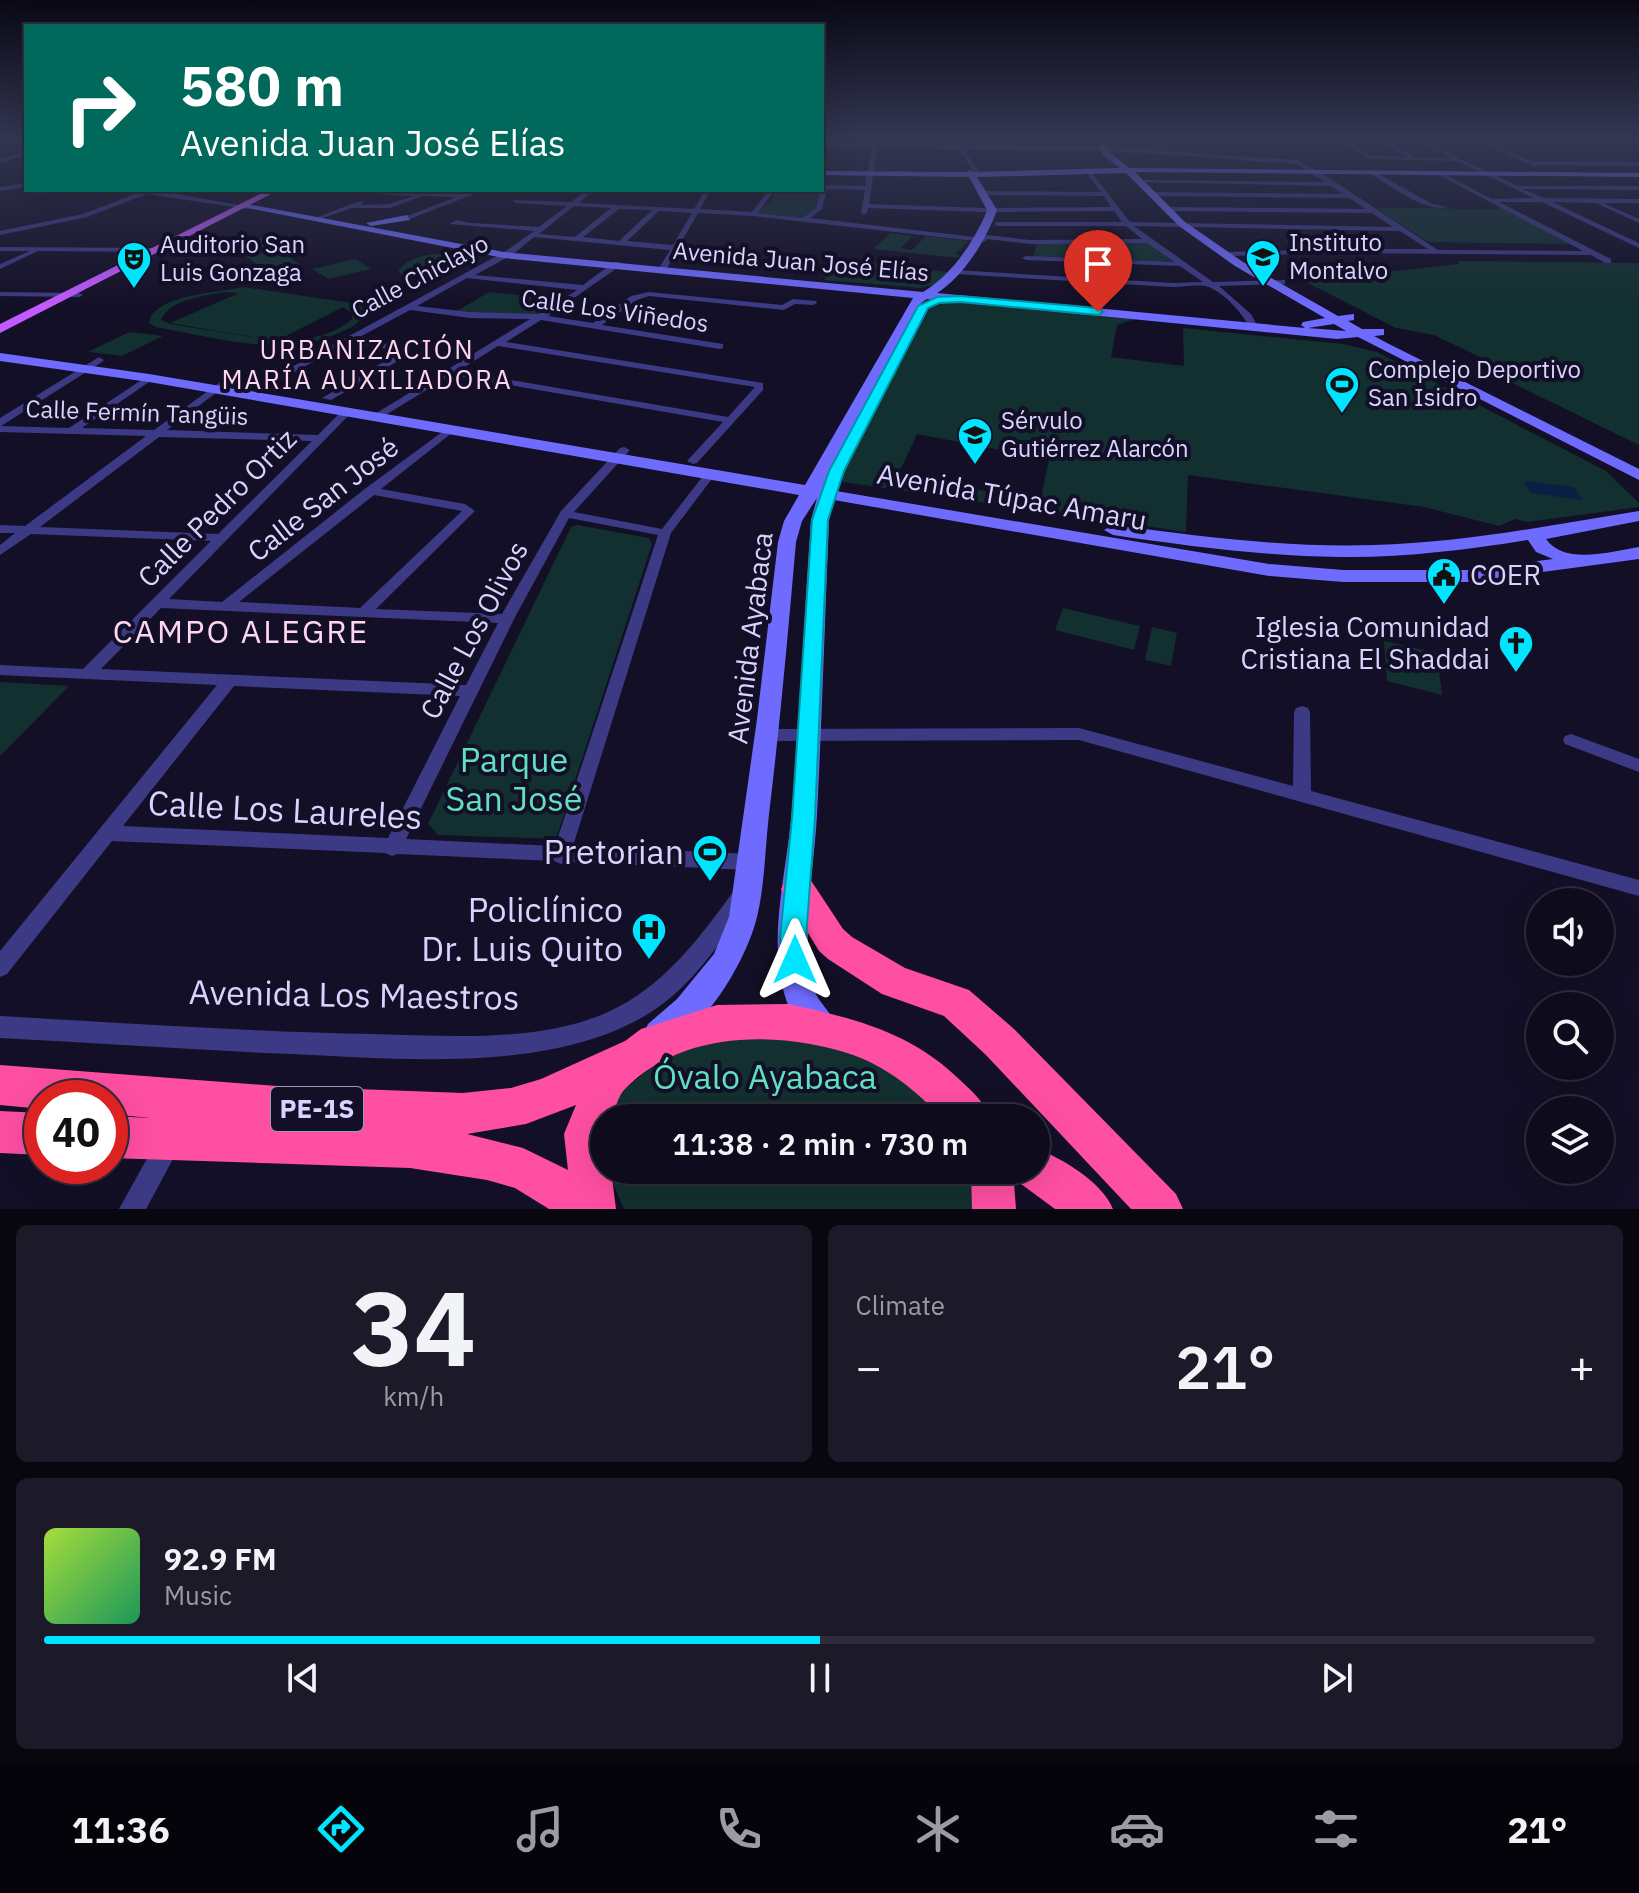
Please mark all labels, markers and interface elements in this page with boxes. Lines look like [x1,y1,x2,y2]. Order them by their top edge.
text: 580 m [180,49,344,121]
icon: right [48,56,152,160]
text: Avenida Juan José Elías [180,119,565,166]
place label: Instituto Montalvo [1289,226,1388,286]
street label: Calle Chiclayo [346,227,494,326]
place label: Auditorio San Luis Gonzaga [160,228,305,288]
pin [1064,230,1132,312]
street label: Avenida Juan José Elías [672,234,930,288]
school or university icon: Instituto Montalvo [1244,238,1282,288]
theatre icon: Auditorio San Luis Gonzaga [115,240,153,290]
icon: arrive [1076,242,1120,286]
street label: Calle Los Viñedos [520,281,711,339]
district label: URBANIZACIÓN MARÍA AUXILIADORA [221,332,513,396]
place label: Complejo Deportivo San Isidro [1368,353,1581,413]
sports icon: Complejo Deportivo San Isidro [1323,365,1361,415]
street label: Calle Fermín Tangüis [25,392,249,432]
place label: Sérvulo Gutiérrez Alarcón [1001,404,1189,464]
school or university icon: Sérvulo Gutiérrez Alarcón [956,416,994,466]
street label: Calle Pedro Ortiz [129,420,304,595]
street label: Calle San José [240,428,406,569]
street label: Avenida Túpac Amaru [874,455,1150,538]
street label: Avenida Ayabaca [718,530,781,746]
street label: Calle Los Olivos [411,534,536,725]
public building icon: COER [1425,556,1463,606]
place label: COER [1470,556,1541,593]
place label: Iglesia Comunidad Cristiana El Shaddai [1241,608,1490,677]
district label: CAMPO ALEGRE [113,610,369,652]
church icon: Iglesia Comunidad Cristiana El Shaddai [1497,624,1535,674]
park label: Parque San José [446,737,582,820]
street label: Calle Los Laureles [147,780,423,838]
place label: Pretorian [543,829,684,873]
sports icon: Pretorian [691,833,729,883]
place label: Policlínico Dr. Luis Quito [421,887,623,970]
map controls [1526,888,1614,1184]
button: sound [1526,888,1614,976]
hospital icon: Policlínico Dr. Luis Quito [630,911,668,961]
position arrow [753,918,837,1002]
street label: Avenida Los Maestros [188,969,520,1019]
button: search [1526,992,1614,1080]
park label: Óvalo Ayabaca [653,1054,877,1098]
speed limit sign: 40 [24,1080,128,1184]
road number: PE-1S [271,1087,363,1131]
button: layers [1526,1096,1614,1184]
text: 11:38 · 2 min · 730 m [672,1124,968,1163]
text: 34 [351,1259,476,1395]
text: Climate [856,1288,945,1322]
text: 21° [1175,1327,1275,1406]
text: − [856,1338,882,1395]
text: + [1569,1338,1595,1395]
text: km/h [383,1379,444,1413]
text: 92.9 FM [164,1539,277,1578]
text: Music [164,1578,232,1612]
icon: previous [281,1656,325,1700]
icon: pause [798,1656,842,1700]
icon: next [1315,1656,1359,1700]
icon: directions [313,1801,369,1857]
icon: music [512,1801,568,1857]
icon: phone [711,1801,767,1857]
icon: climate [910,1801,966,1857]
icon: car [1109,1801,1165,1857]
icon: filters [1308,1801,1364,1857]
text: 11:36 [72,1806,170,1853]
text: 21° [1507,1806,1567,1853]

